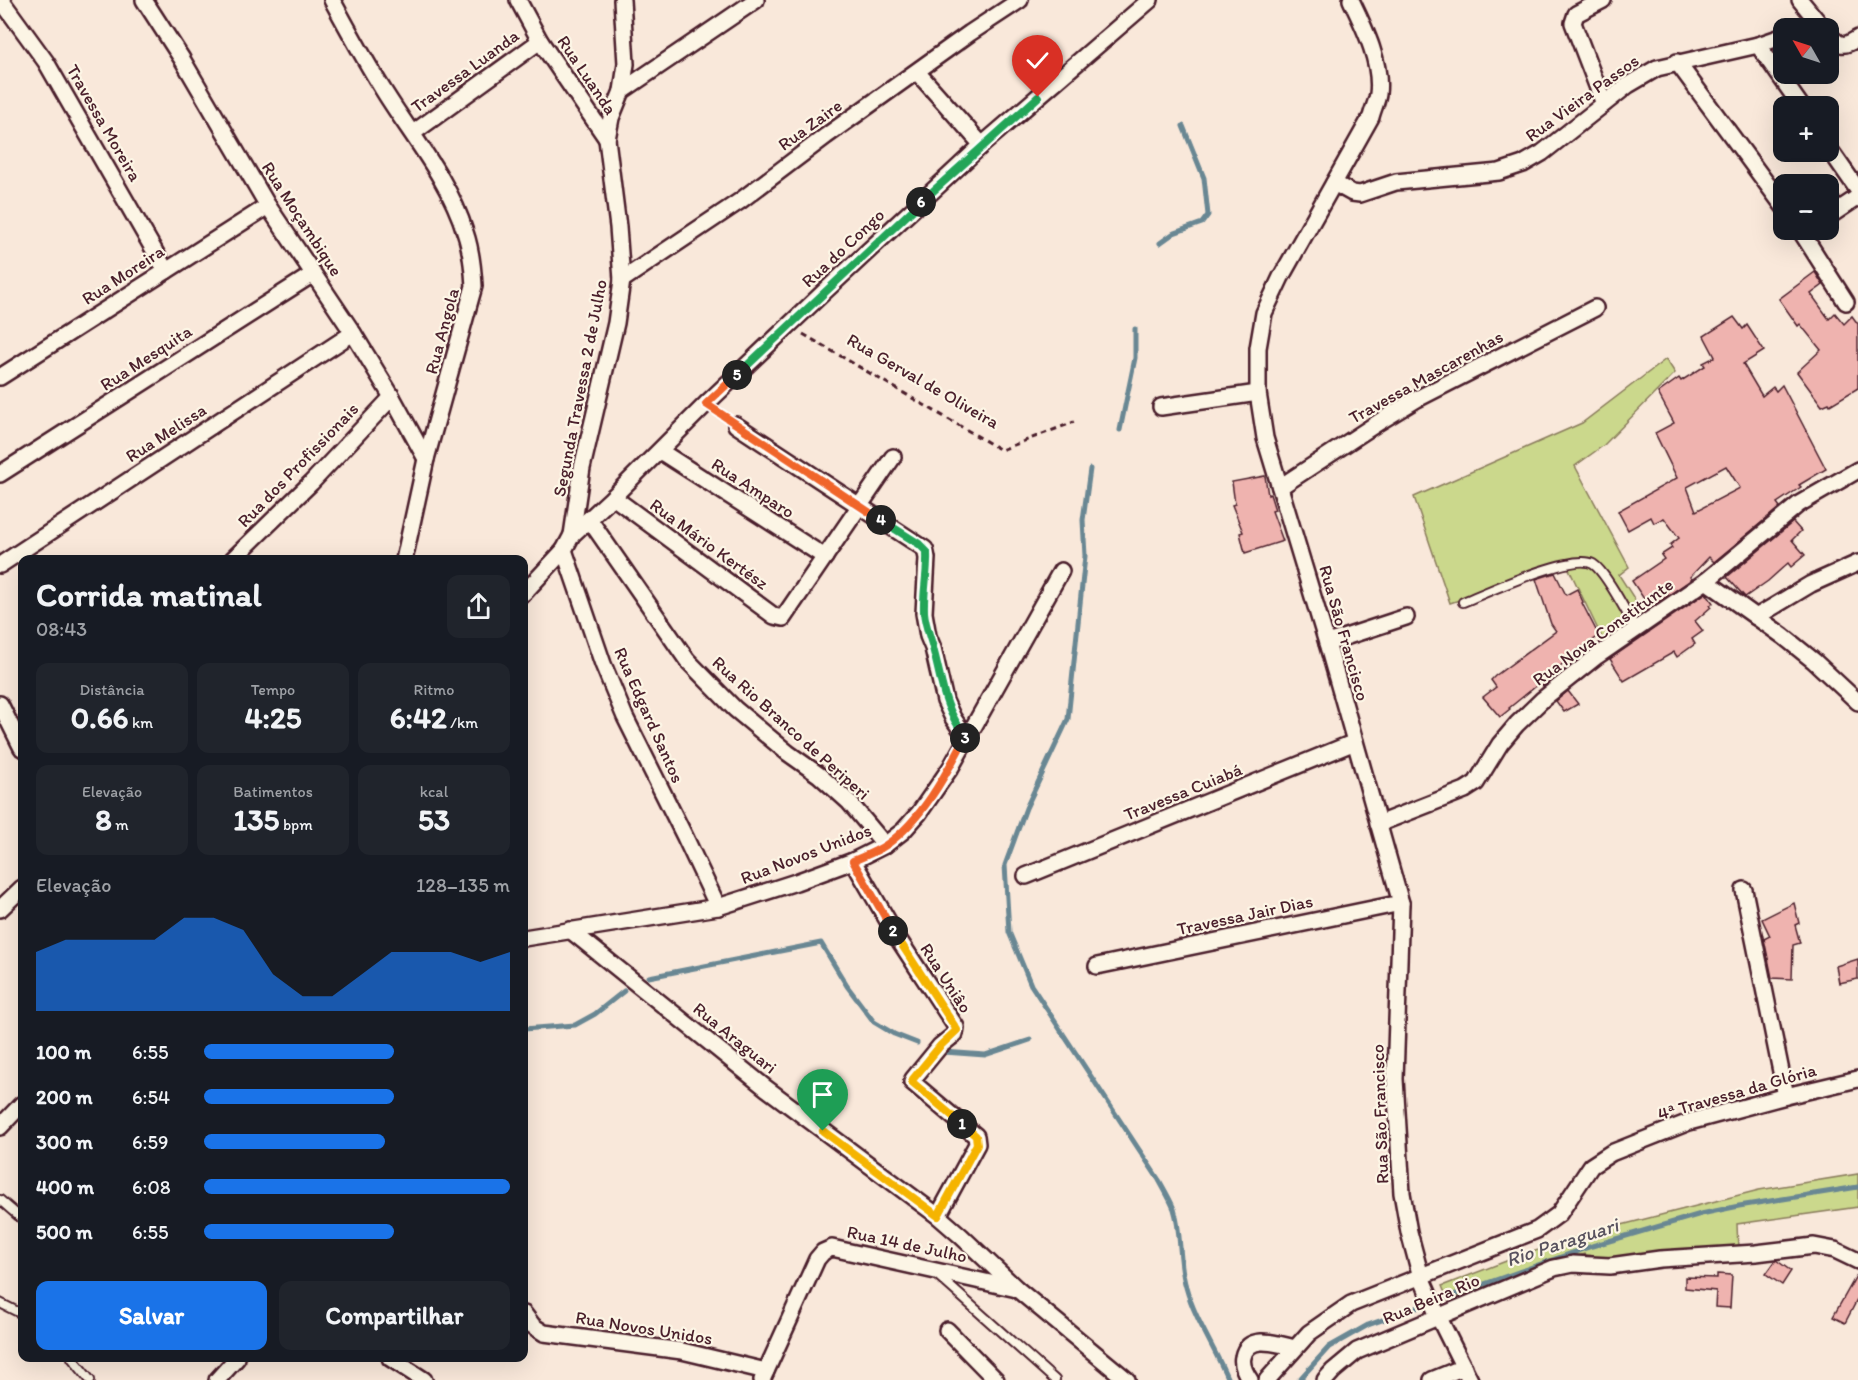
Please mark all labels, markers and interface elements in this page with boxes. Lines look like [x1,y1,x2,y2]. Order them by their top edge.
north arrow [1773,18,1839,84]
map controls [1773,18,1839,240]
street label: Travessa Luanda [407,24,524,118]
street label: Rua Luanda [552,31,622,119]
pin [1012,35,1063,97]
icon: check [1021,44,1054,77]
street label: Rua Vieira Passos [1521,49,1643,147]
street label: Travessa Moreira [62,61,147,186]
street label: Rua Zaire [774,94,846,156]
button: + [1773,96,1839,162]
street label: Rua Moçambique [257,158,347,280]
button: − [1773,174,1839,240]
pin: 6 [906,187,936,217]
text: 6 [917,192,925,211]
street label: Rua do Congo [797,204,889,292]
street label: Rua Moreira [78,240,169,310]
street label: Segunda Travessa 2 de Julho [548,278,612,498]
street label: Rua Angola [420,285,464,376]
street label: Rua Mesquita [96,320,196,396]
street label: Travessa Mascarenhas [1345,325,1507,429]
street label: Rua Gerval de Oliveira [843,328,1004,434]
pin: 5 [722,360,752,390]
text: 5 [733,365,741,384]
street label: Rua dos Profissionais [233,398,363,532]
street label: Rua Melissa [122,399,211,467]
street label: Rua Amparo [707,453,799,523]
street label: Rua Mário Kertész [645,494,773,594]
pin: 4 [866,505,896,535]
text: 4 [876,510,886,529]
street label: Rua São Francisco [1314,563,1374,703]
street label: Rua Nova Constitunte [1528,574,1678,690]
text: Corrida matinal [36,575,262,614]
button: share [447,575,510,638]
text: 08:43 [36,617,87,641]
street label: Rua Edgard Santos [609,644,689,786]
street label: Rua Rio Branco de Periperi [708,651,874,805]
text: Distância [79,680,145,699]
text: Tempo [251,680,295,699]
text: Ritmo [414,680,454,699]
text: 0.66 [71,699,128,736]
text: 4:25 [245,699,301,736]
text: 6:42 [390,699,447,736]
text: km [128,713,153,732]
text: /km [447,713,478,732]
pin: 3 [950,723,980,753]
text: 3 [961,728,969,747]
street label: Travessa Cuiabá [1121,758,1246,826]
text: Elevação [82,782,142,801]
text: Batimentos [233,782,313,801]
text: kcal [420,782,448,801]
text: 8 [95,801,112,838]
text: 135 [233,801,279,838]
text: 53 [418,801,450,838]
text: m [112,815,129,834]
text: bpm [279,815,313,834]
street label: Rua Novos Unidos [737,819,875,889]
text: Elevação [36,873,111,897]
text: 128–135 m [416,873,510,897]
street label: Travessa Jair Dias [1175,890,1315,940]
pin: 2 [878,916,908,946]
text: 2 [889,921,897,940]
street label: Rua Uniâo [915,939,977,1017]
street label: Rua Araguari [689,998,781,1078]
text: 100 m [36,1040,91,1064]
text: 6:55 [132,1040,168,1064]
street label: Rua São Francisco [1367,1044,1393,1184]
street label: 4ª Travessa da Glória [1655,1059,1820,1125]
pin [797,1069,848,1131]
icon: arrive [806,1078,839,1111]
text: 200 m [36,1085,92,1109]
text: 6:54 [132,1085,170,1109]
pin: 1 [947,1109,977,1139]
text: 1 [958,1114,966,1133]
text: 300 m [36,1130,93,1154]
text: 6:59 [132,1130,168,1154]
text: 400 m [36,1175,94,1199]
text: 6:08 [132,1175,171,1199]
water label: Rio Paraguari [1503,1212,1623,1271]
text: 500 m [36,1220,92,1244]
text: 6:55 [132,1220,168,1244]
street label: Rua 14 de Julho [845,1221,969,1267]
street label: Rua Beira Rio [1379,1269,1483,1329]
button: Salvar [36,1281,267,1350]
button: Compartilhar [279,1281,510,1350]
street label: Rua Novos Unidos [574,1306,714,1350]

